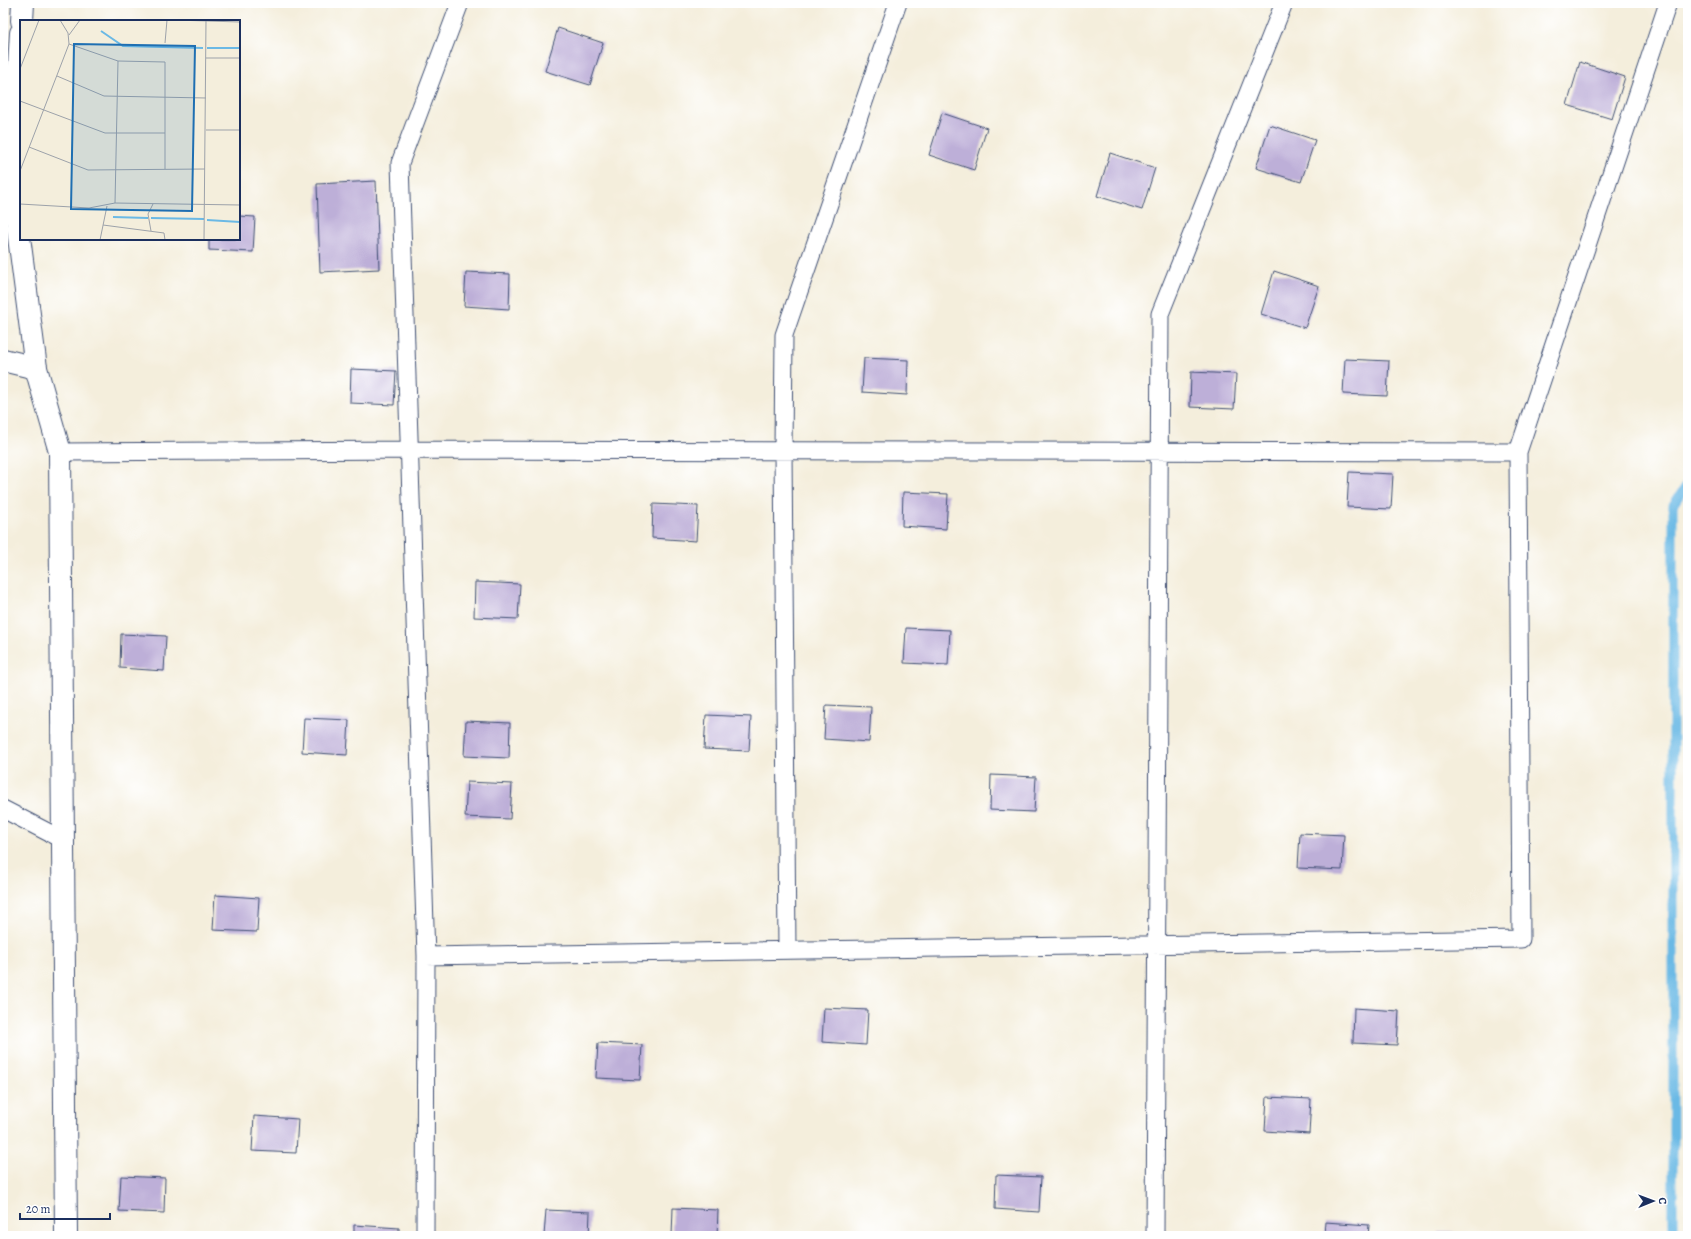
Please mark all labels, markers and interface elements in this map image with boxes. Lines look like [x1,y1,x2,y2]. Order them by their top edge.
inset map [20,20,240,240]
north arrow [1633,1181,1673,1221]
scale bar [20,1195,110,1221]
text: С [1655,1197,1670,1205]
text: 20 m [26,1201,50,1217]

